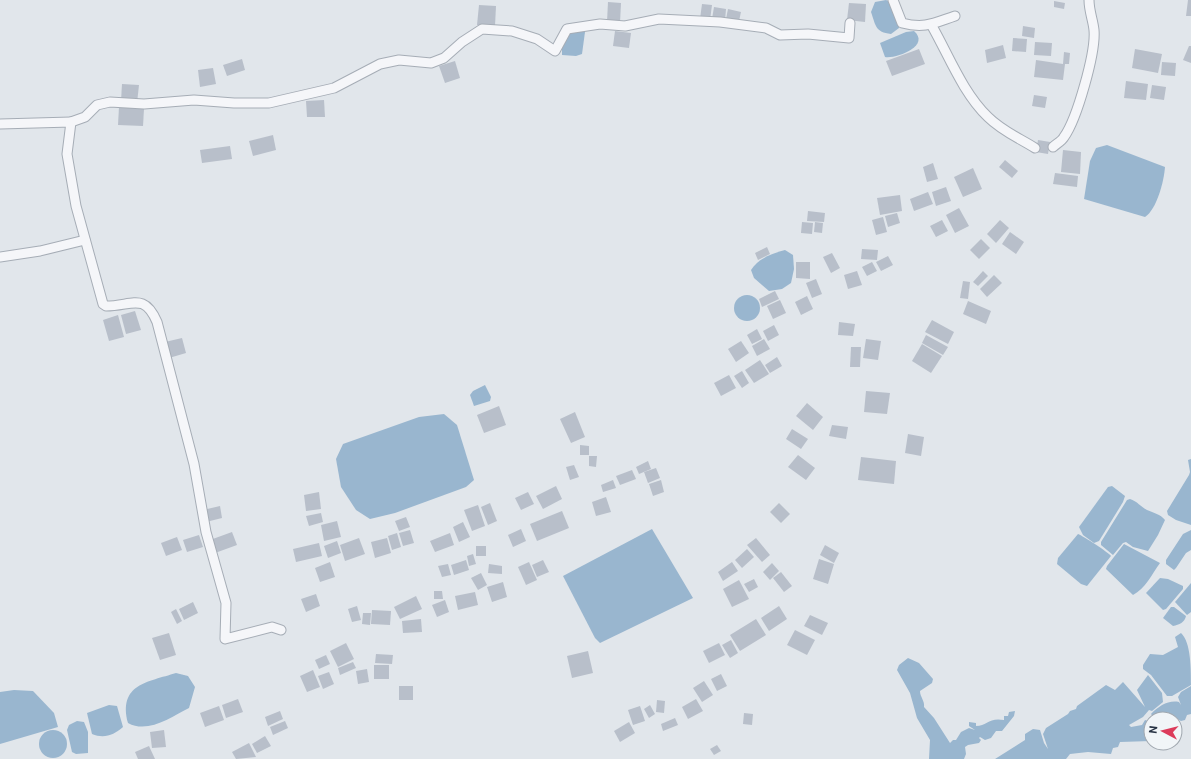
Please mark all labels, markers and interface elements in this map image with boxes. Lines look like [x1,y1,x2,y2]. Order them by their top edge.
north arrow [1143,711,1183,751]
text: N [1147,725,1161,734]

